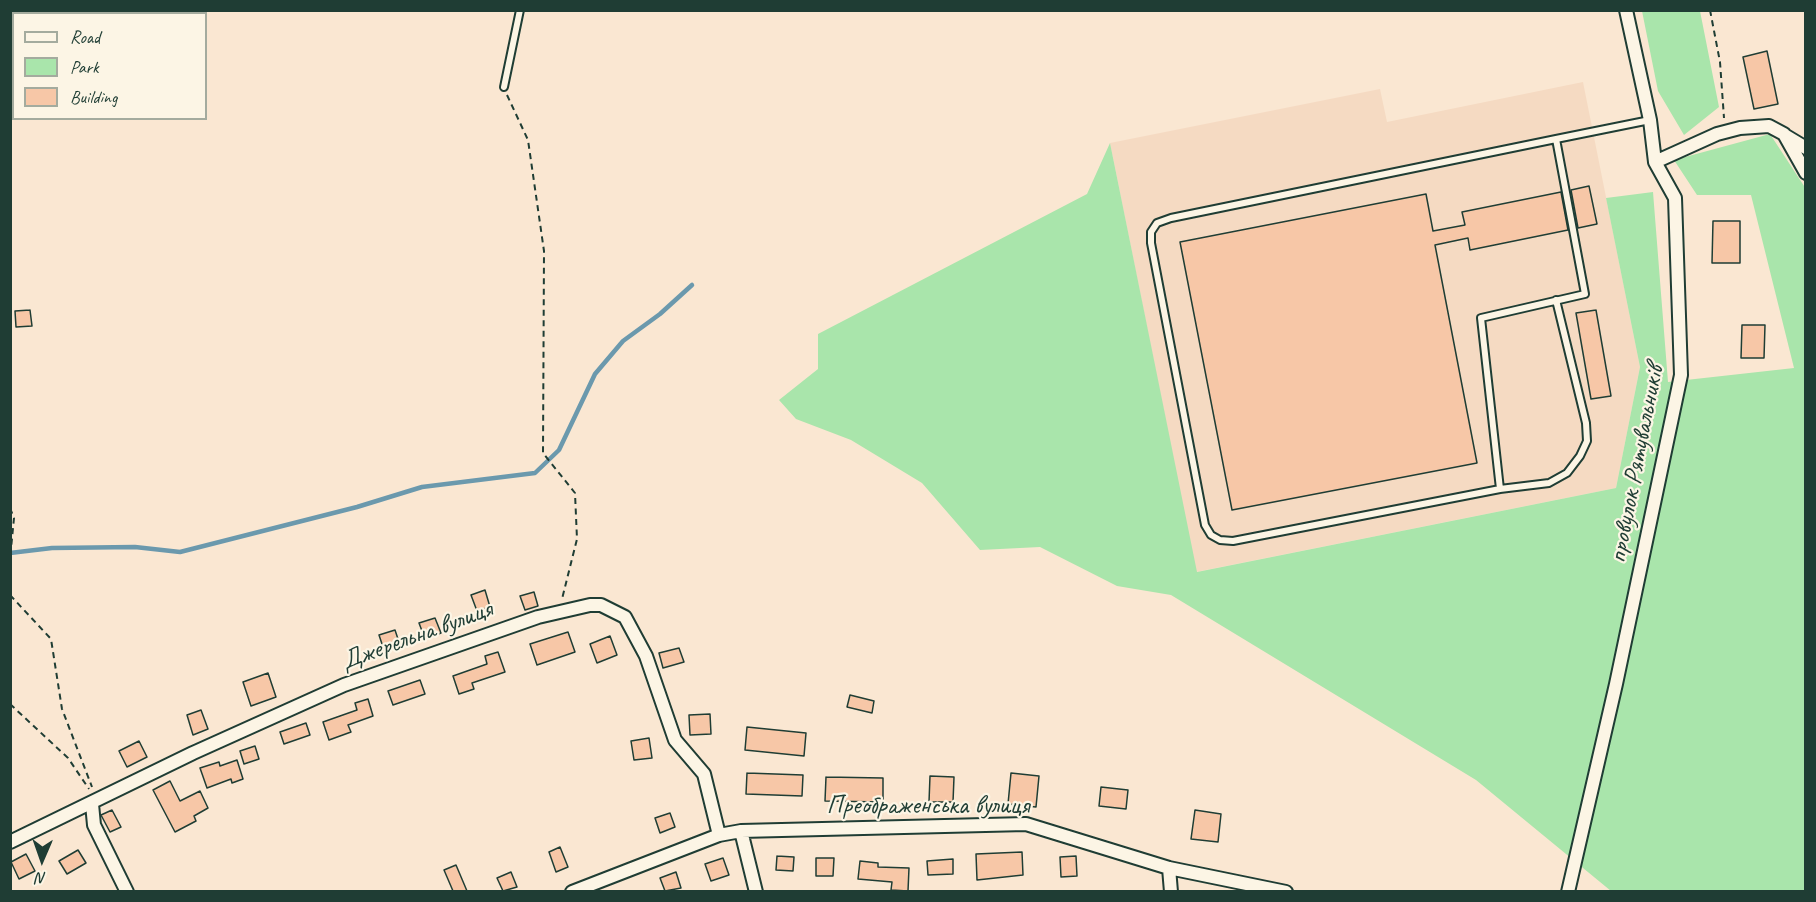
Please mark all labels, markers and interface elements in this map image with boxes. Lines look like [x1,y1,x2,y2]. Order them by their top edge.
legend [12,12,207,120]
text: Road [70,26,100,48]
text: Park [70,56,99,78]
text: Building [70,86,117,108]
street label: провулок Рятувальників [1603,362,1671,566]
street label: Джерельна вулиця [337,594,497,678]
street label: Преображенська вулиця [827,790,1029,822]
north arrow [12,830,72,890]
text: N [36,868,47,888]

